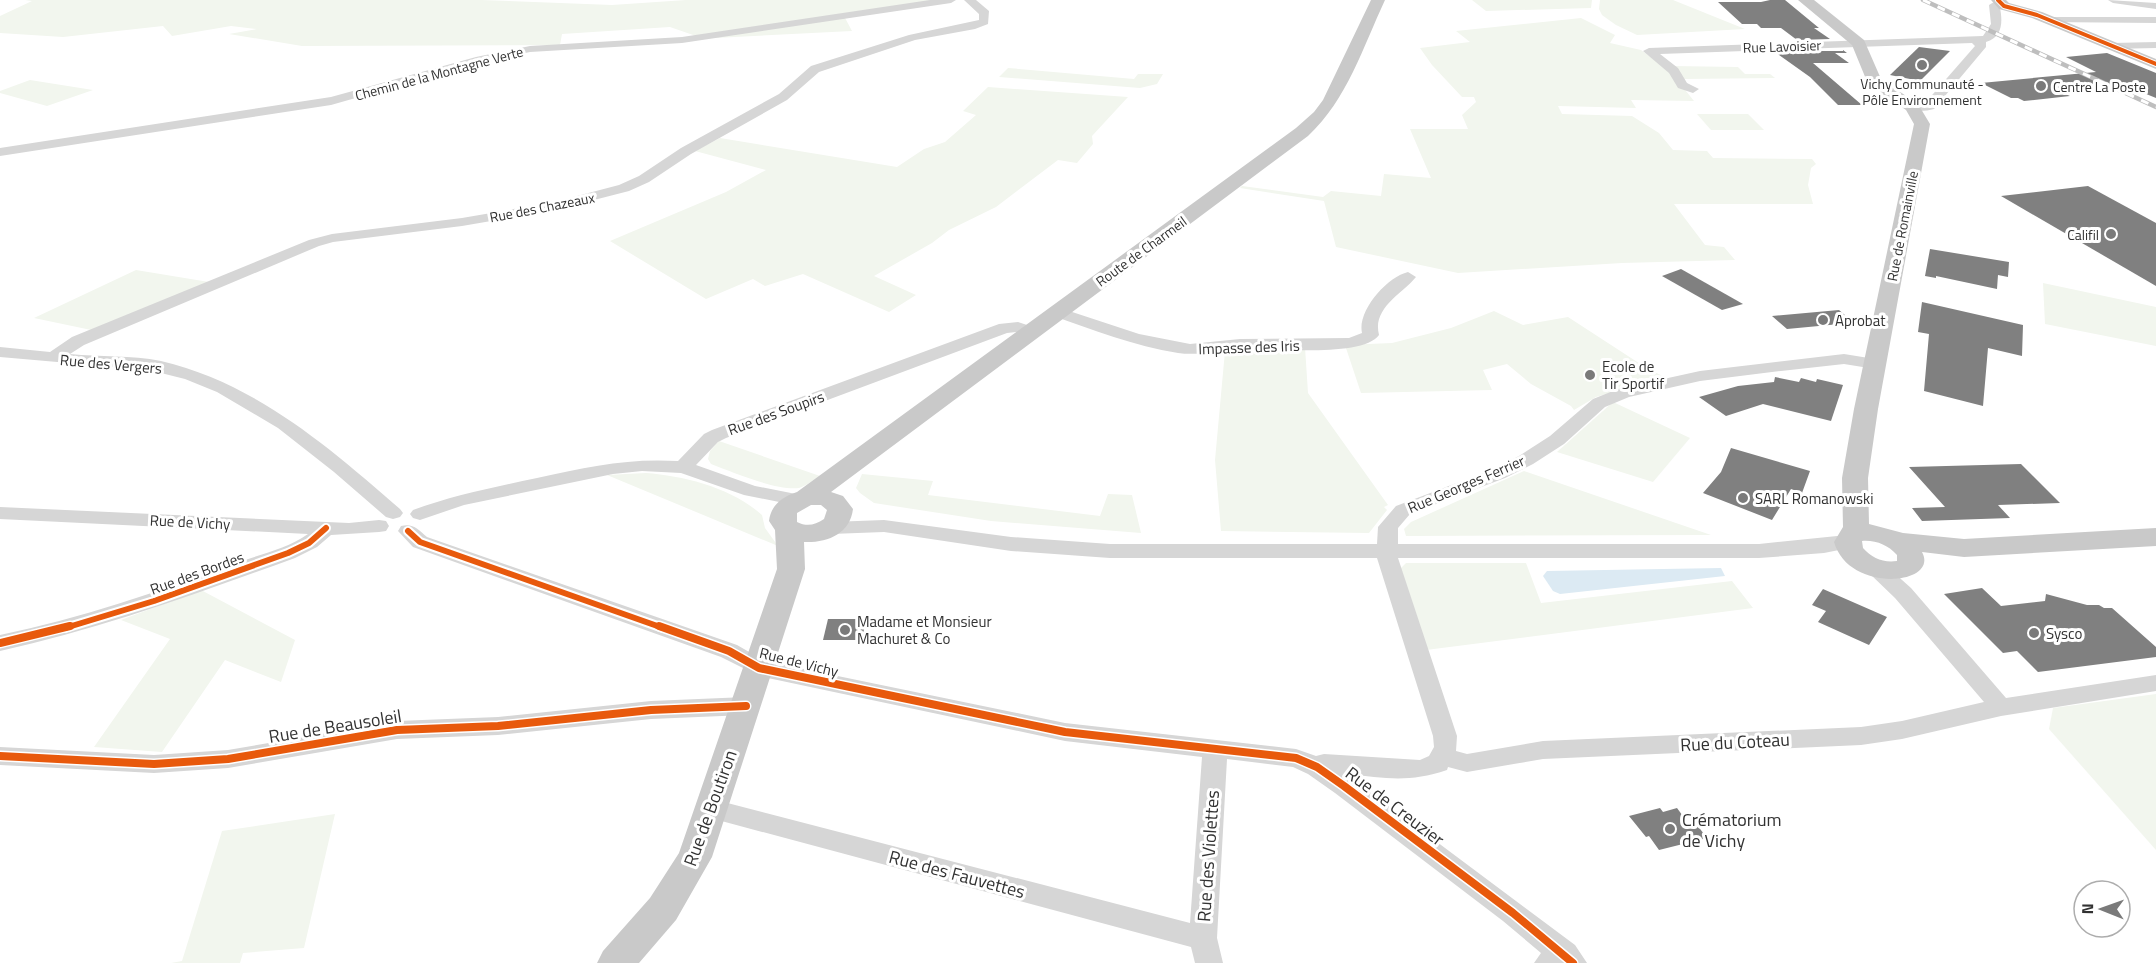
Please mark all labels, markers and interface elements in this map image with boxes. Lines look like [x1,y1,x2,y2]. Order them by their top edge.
street label: Rue Lavoisier [1742,34,1822,58]
street label: Chemin de la Montagne Verte [353,40,525,106]
marker: Vichy Communauté - Pôle Environnement [1915,58,1929,72]
place label: Vichy Communauté - Pôle Environnement [1860,73,1984,110]
place label: Centre La Poste [2053,76,2146,97]
marker: Centre La Poste [2034,79,2048,93]
street label: Rue de Romainville [1881,169,1923,283]
street label: Rue des Chazeaux [488,186,597,227]
street label: Route de Charmeil [1091,211,1191,291]
place label: Califil [2067,224,2099,245]
marker: Califil [2104,227,2118,241]
place label: Aprobat [1835,309,1886,332]
marker: Aprobat [1816,313,1830,327]
street label: Impasse des Iris [1198,334,1300,360]
street label: Rue des Vergers [59,348,163,380]
place label: Ecole de Tir Sportif [1602,355,1664,395]
marker: Ecole de Tir Sportif [1583,368,1597,382]
street label: Rue des Soupirs [725,385,827,441]
street label: Rue Georges Ferrier [1404,449,1528,519]
place label: SARL Romanowski [1755,487,1873,510]
marker: SARL Romanowski [1736,491,1750,505]
street label: Rue de Vichy [149,508,231,536]
street label: Rue des Bordes [147,545,247,601]
place label: Madame et Monsieur Machuret & Co [857,610,992,650]
place label: Sysco [2046,622,2083,645]
marker: Madame et Monsieur Machuret & Co [838,623,852,637]
marker: Sysco [2027,626,2041,640]
street label: Rue de Vichy [757,641,841,683]
street label: Rue de Beausoleil [267,702,403,750]
street label: Rue du Coteau [1680,726,1790,758]
street label: Rue de Boutiron [676,746,744,870]
street label: Rue de Creuzier [1340,760,1450,852]
street label: Rue des Violettes [1190,789,1226,923]
place label: Crématorium de Vichy [1682,806,1782,854]
marker: Crématorium de Vichy [1663,822,1677,836]
street label: Rue des Fauvettes [886,843,1028,905]
north arrow [2072,879,2132,939]
text: N [2075,903,2099,914]

